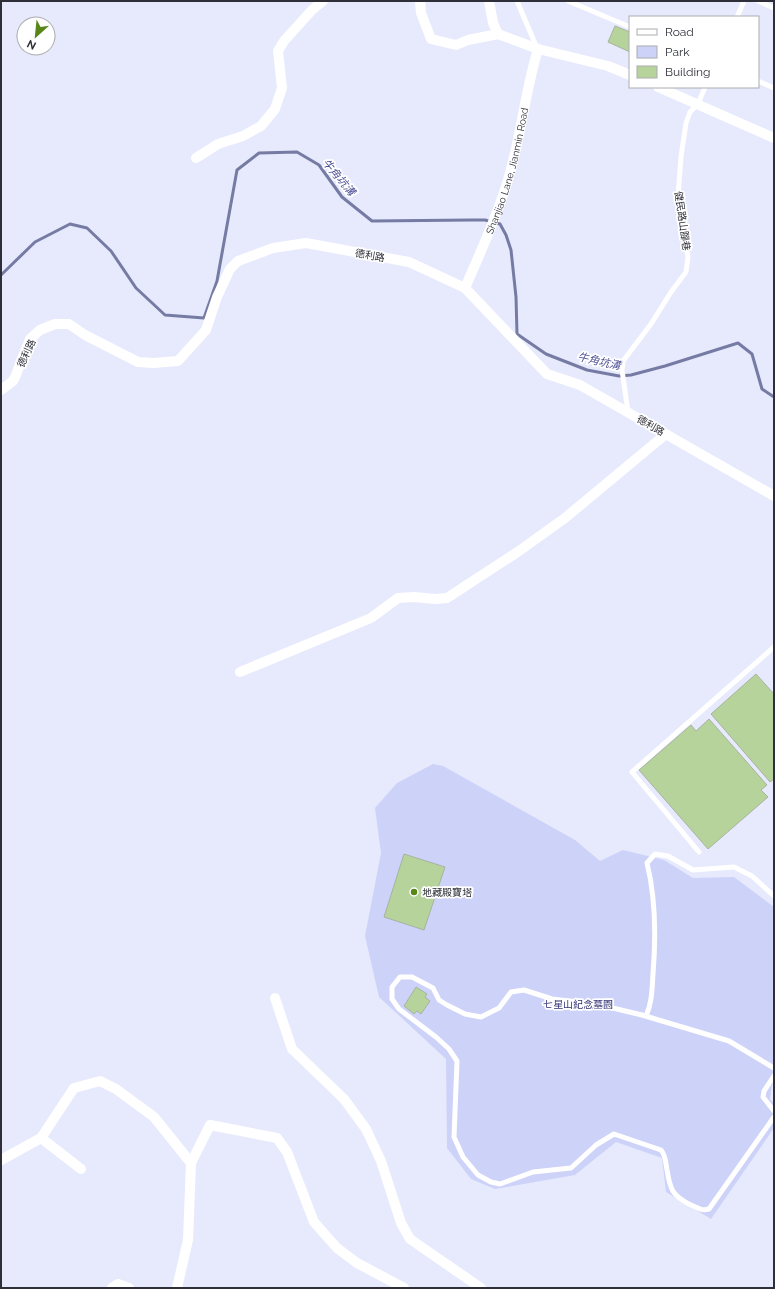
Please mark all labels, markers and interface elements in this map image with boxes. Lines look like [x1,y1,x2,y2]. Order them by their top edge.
north arrow [16,16,56,56]
legend [629,16,759,88]
text: Road [665,25,694,39]
text: N [25,37,38,52]
text: Park [665,45,690,59]
text: Building [665,65,711,79]
street label: Shanjiao Lane, Jianmin Road [484,107,530,236]
water label: 牛角坑溝 [319,156,359,200]
street label: 健民路山腳巷 [673,191,692,252]
street label: 德利路 [354,247,386,264]
street label: 德利路 [15,337,38,369]
water label: 牛角坑溝 [576,350,624,373]
street label: 德利路 [635,413,666,438]
marker: 地藏殿寶塔 [409,887,419,897]
place label: 地藏殿寶塔 [422,887,472,898]
park label: 七星山紀念墓園 [543,999,613,1010]

